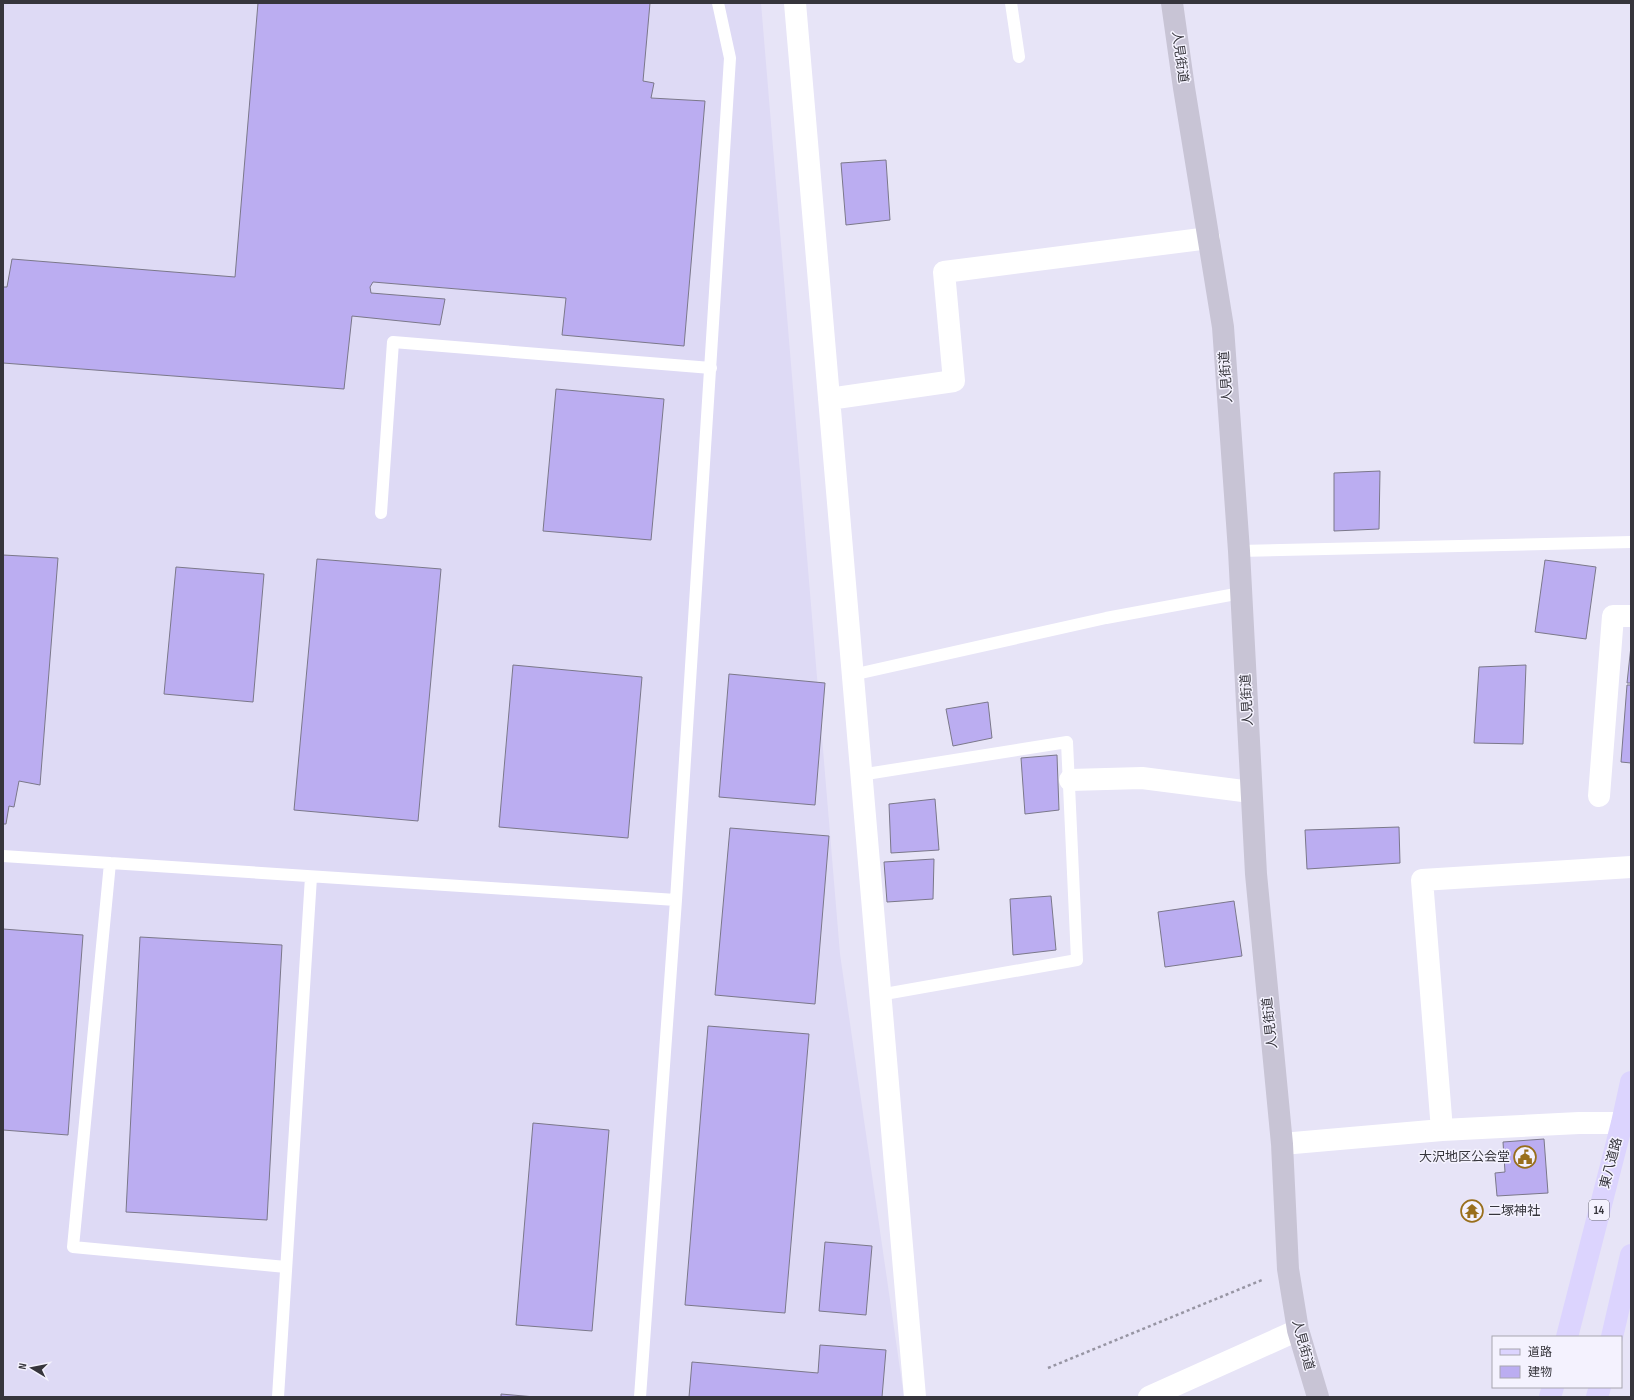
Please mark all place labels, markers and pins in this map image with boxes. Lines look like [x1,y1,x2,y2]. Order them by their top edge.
public building icon: 大沢地区公会堂 [1512,1144,1538,1170]
place label: 大沢地区公会堂 [1419,1149,1510,1165]
temple icon: 二塚神社 [1459,1198,1485,1224]
place label: 二塚神社 [1488,1203,1540,1219]

